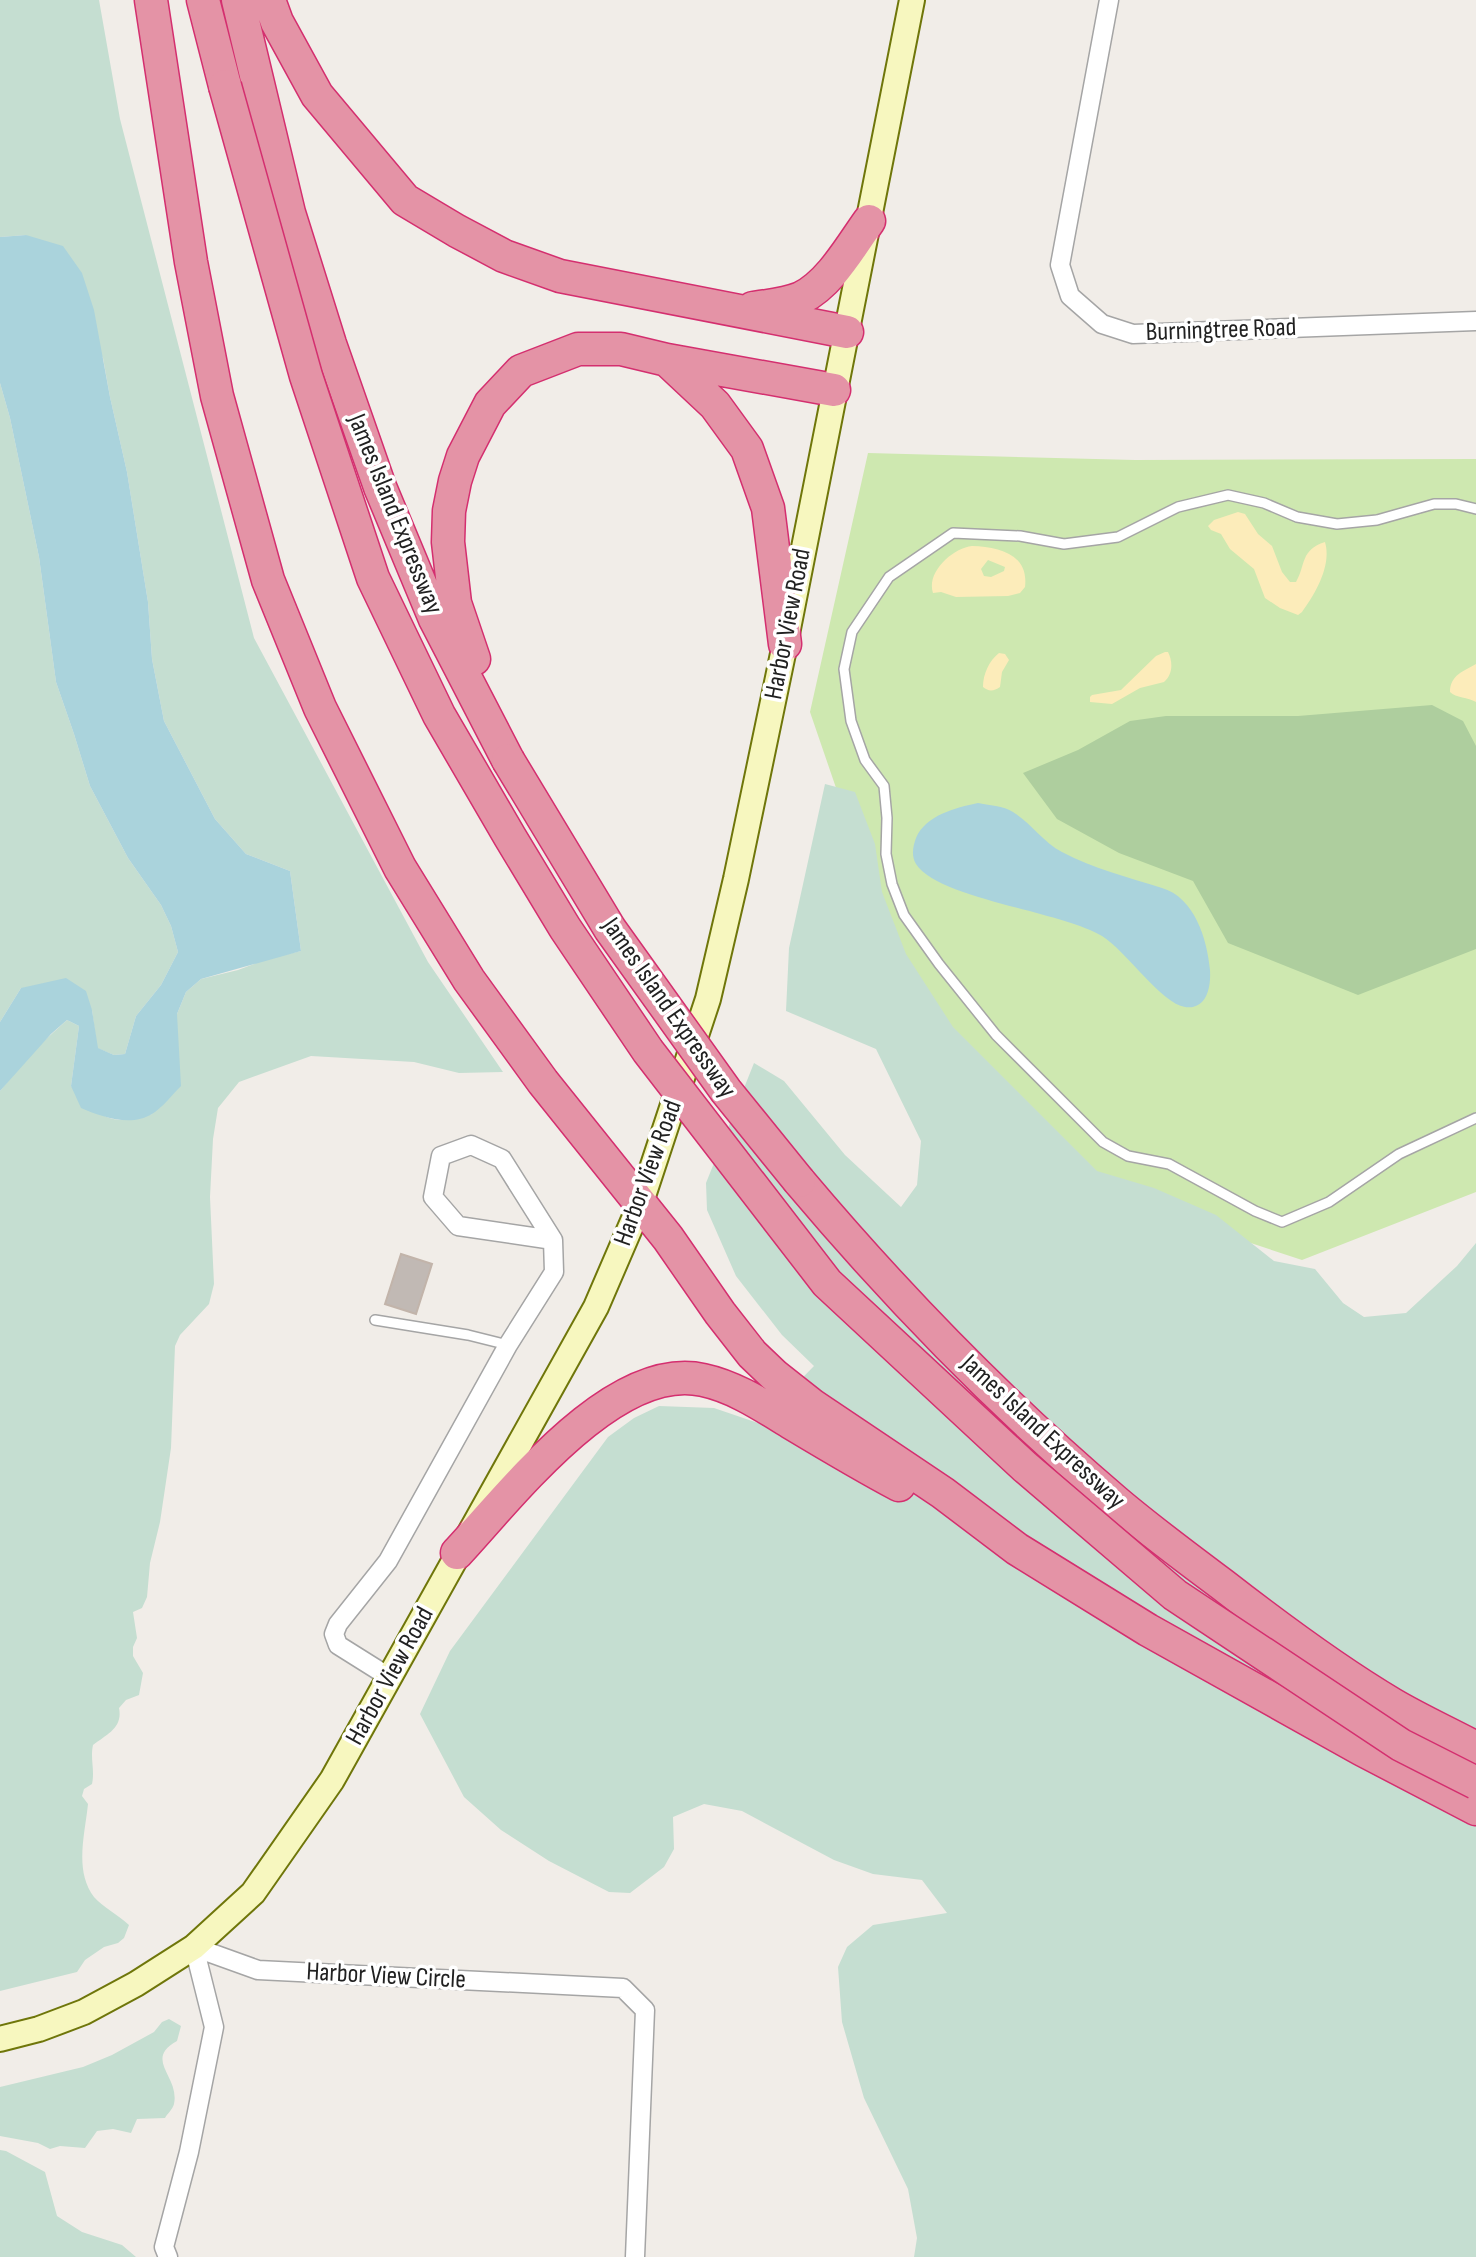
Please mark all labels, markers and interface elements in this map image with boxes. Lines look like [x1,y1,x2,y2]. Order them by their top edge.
street label: Burningtree Road [1145,312,1297,348]
street label: James Island Expressway [340,409,449,618]
street label: Harbor View Road [758,546,818,702]
street label: James Island Expressway [595,911,743,1104]
street label: Harbor View Road [607,1096,689,1250]
street label: James Island Expressway [954,1347,1131,1516]
street label: Harbor View Road [339,1602,441,1750]
street label: Harbor View Circle [305,1956,467,1996]

